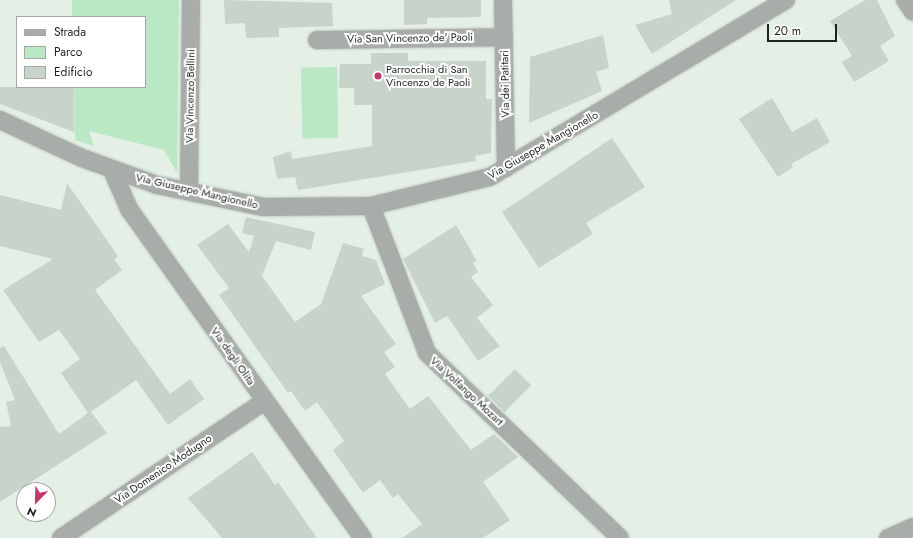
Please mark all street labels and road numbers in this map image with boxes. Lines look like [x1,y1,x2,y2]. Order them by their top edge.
street label: Via San Vincenzo de' Paoli [347,30,473,46]
street label: Via Vincenzo Bellini [183,49,197,143]
street label: Via dei Patitari [498,50,512,118]
street label: Via Giuseppe Mangionello [486,108,600,182]
street label: Via Giuseppe Mangionello [135,170,259,212]
street label: Via degli Olita [208,325,258,387]
street label: Via Volfango Mozart [428,354,506,428]
street label: Via Domenico Modugno [112,431,214,507]

